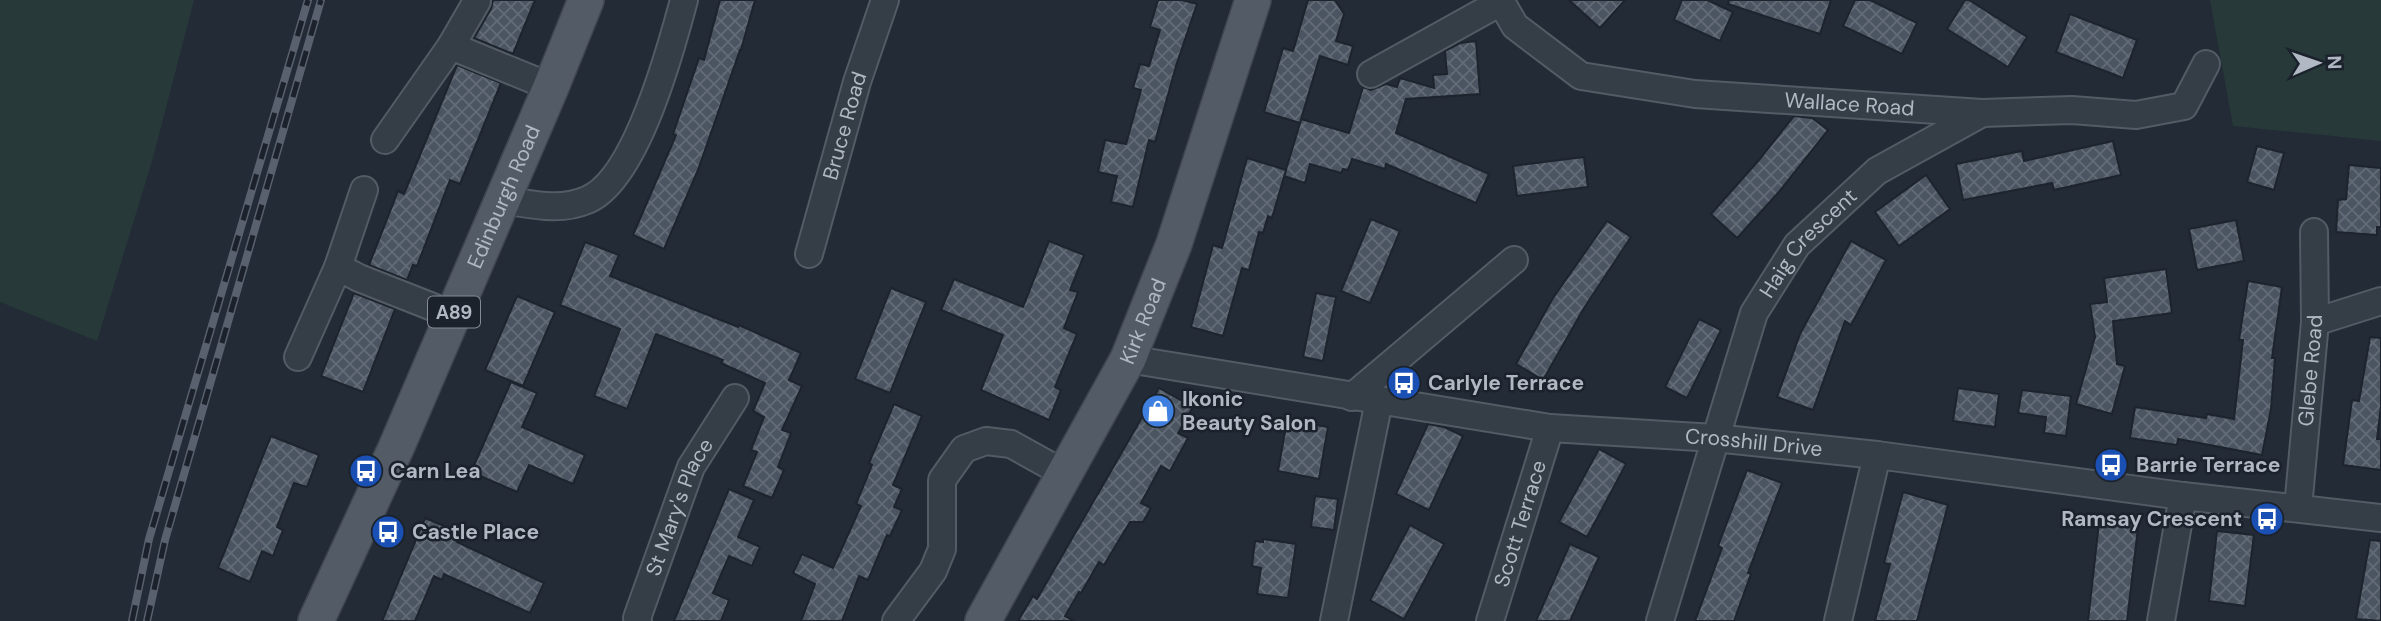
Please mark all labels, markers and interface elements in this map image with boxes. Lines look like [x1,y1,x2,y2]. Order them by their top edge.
north arrow [2283,28,2353,98]
text: N [2322,55,2347,70]
street label: Bruce Road [816,68,873,183]
street label: Wallace Road [1784,86,1915,122]
street label: Edinburgh Road [461,121,547,273]
street label: Haig Crescent [1753,182,1863,303]
street label: Kirk Road [1113,274,1173,368]
road number: A89 [428,296,480,328]
street label: Glebe Road [2292,315,2329,428]
bus stop icon: Carlyle Terrace [1385,364,1423,402]
place label: Carlyle Terrace [1428,369,1584,397]
place label: Ikonic Beauty Salon [1182,385,1316,437]
shop icon: Ikonic Beauty Salon [1139,392,1177,430]
street label: Crosshill Drive [1684,422,1824,463]
street label: St Mary's Place [639,433,720,580]
bus stop icon: Barrie Terrace [2092,446,2130,484]
place label: Barrie Terrace [2136,451,2280,479]
bus stop icon: Carn Lea [347,452,385,490]
place label: Carn Lea [390,457,480,485]
street label: Scott Terrace [1487,457,1553,590]
bus stop icon: Ramsay Crescent [2248,500,2286,538]
place label: Ramsay Crescent [2061,505,2242,533]
bus stop icon: Castle Place [369,513,407,551]
place label: Castle Place [412,518,539,546]

